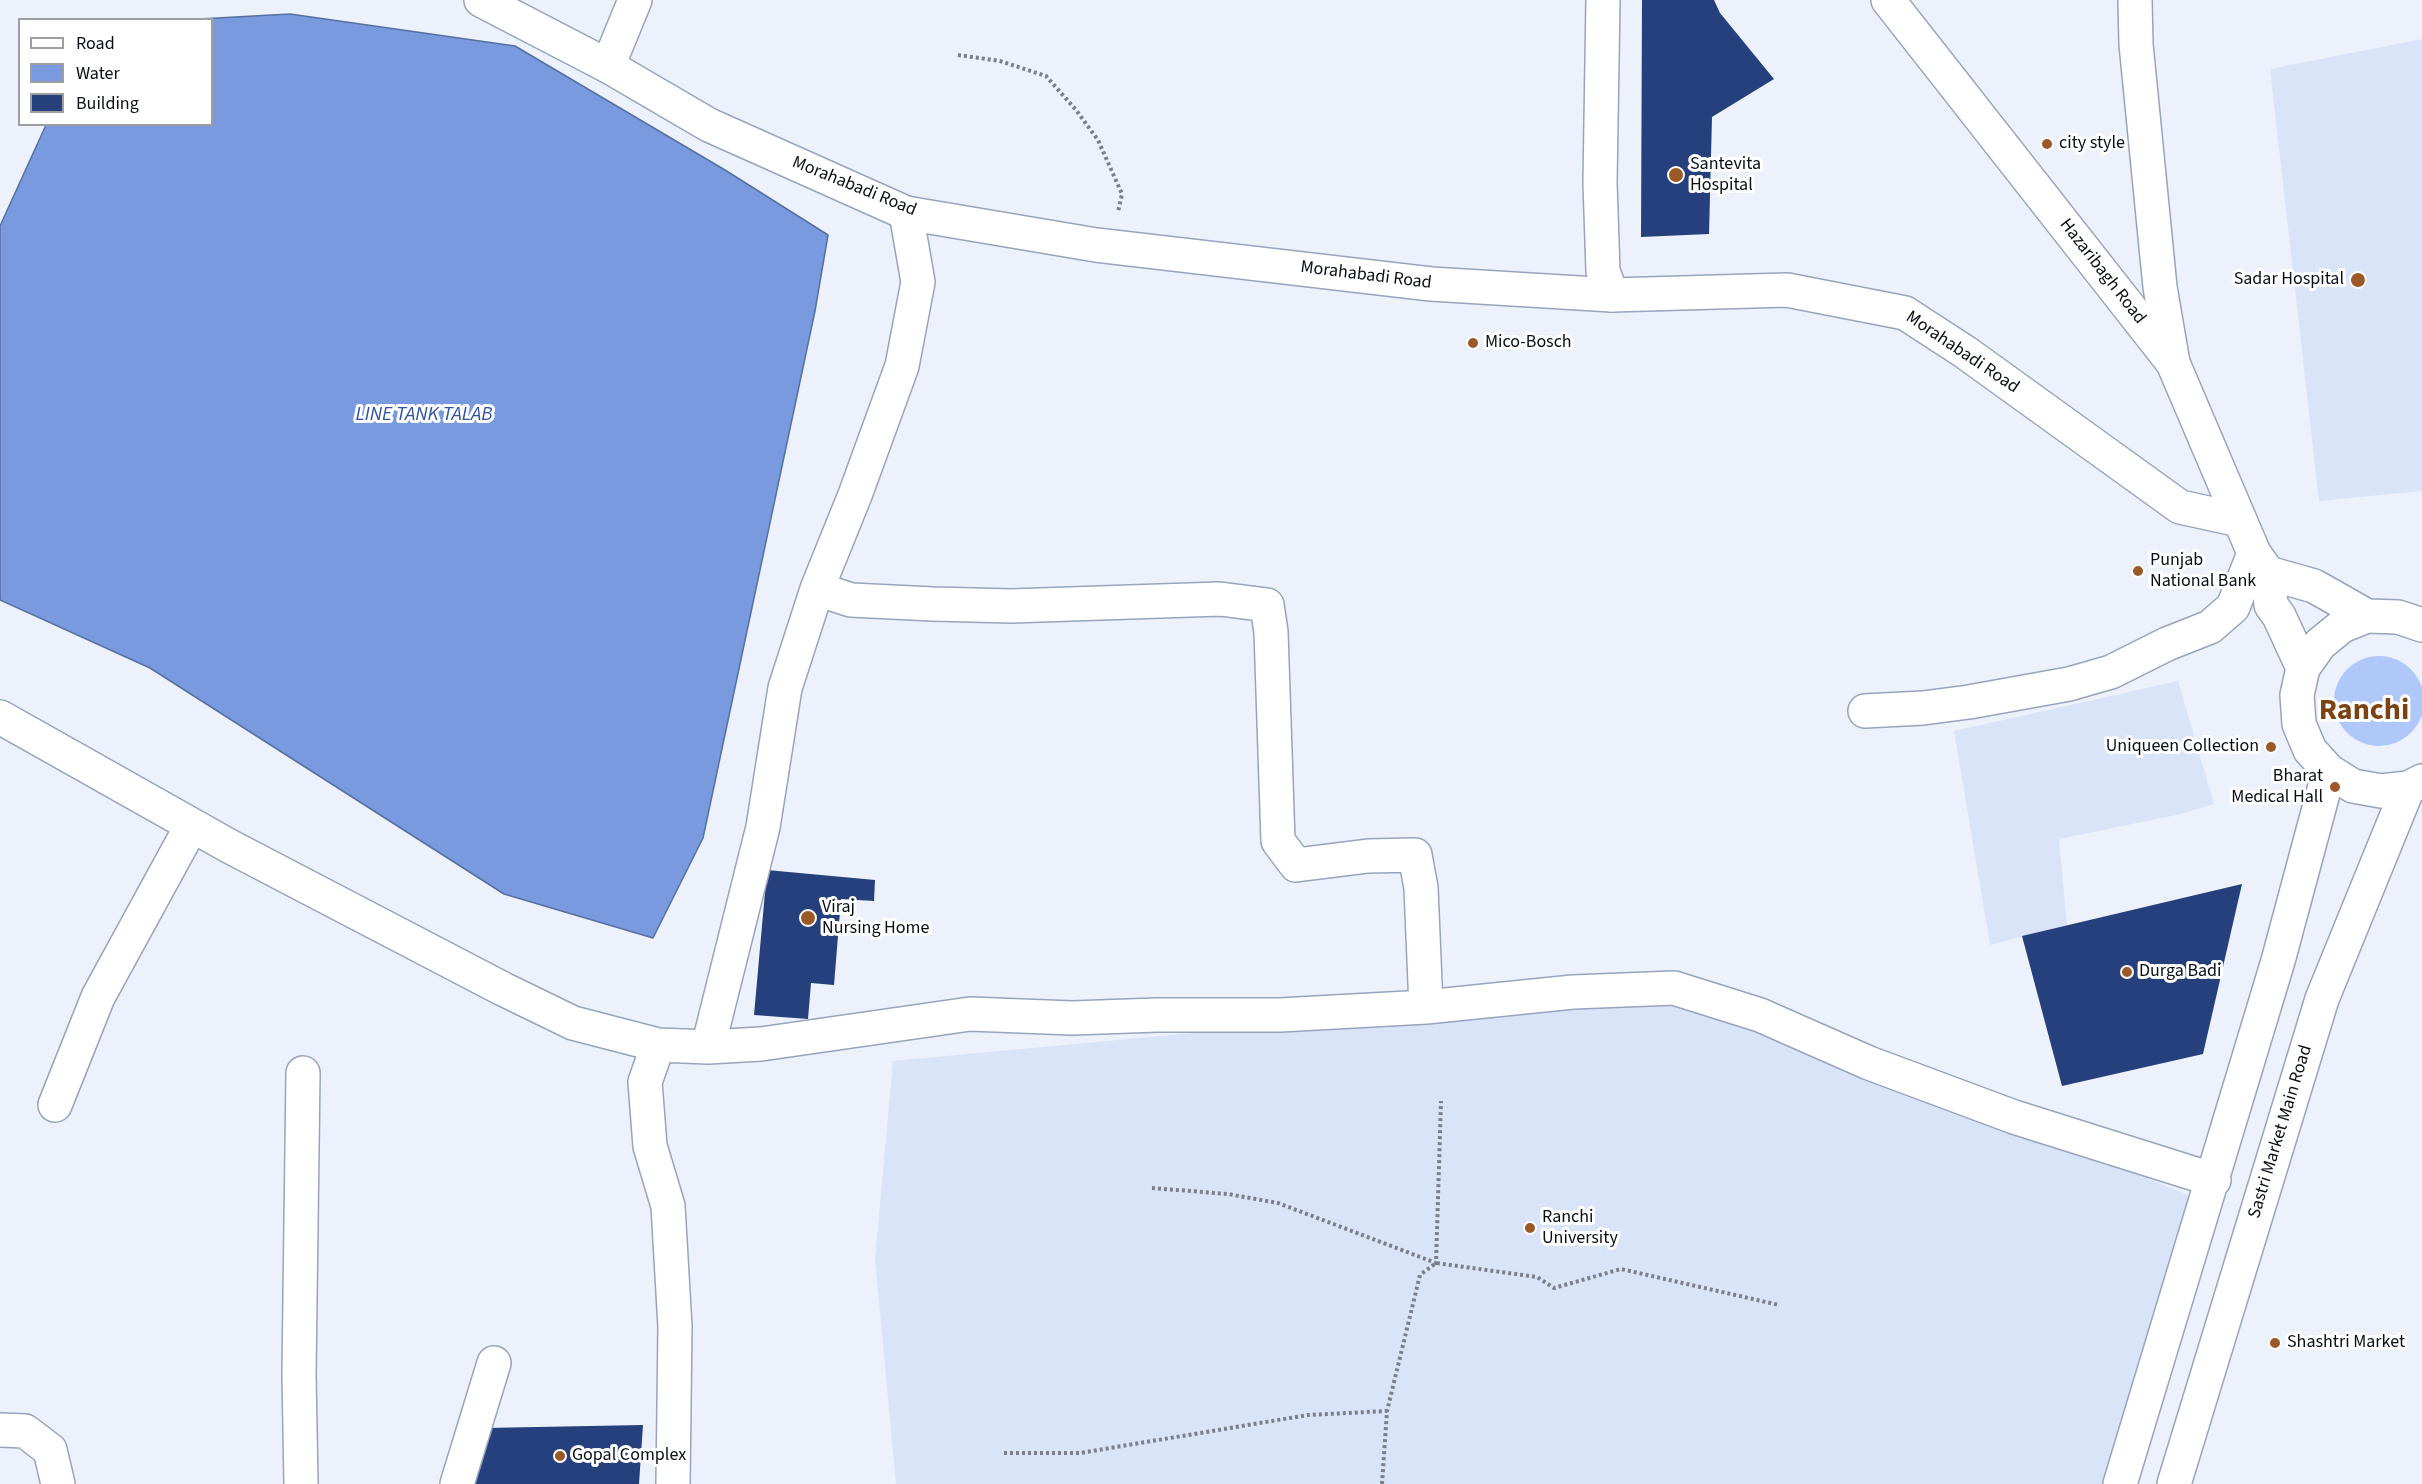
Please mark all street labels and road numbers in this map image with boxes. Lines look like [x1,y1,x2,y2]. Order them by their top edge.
street label: Morahabadi Road [789,152,919,222]
street label: Hazaribagh Road [2054,215,2150,329]
street label: Morahabadi Road [1299,257,1433,295]
street label: Morahabadi Road [1901,307,2023,399]
street label: Sastri Market Main Road [2244,1043,2318,1221]

